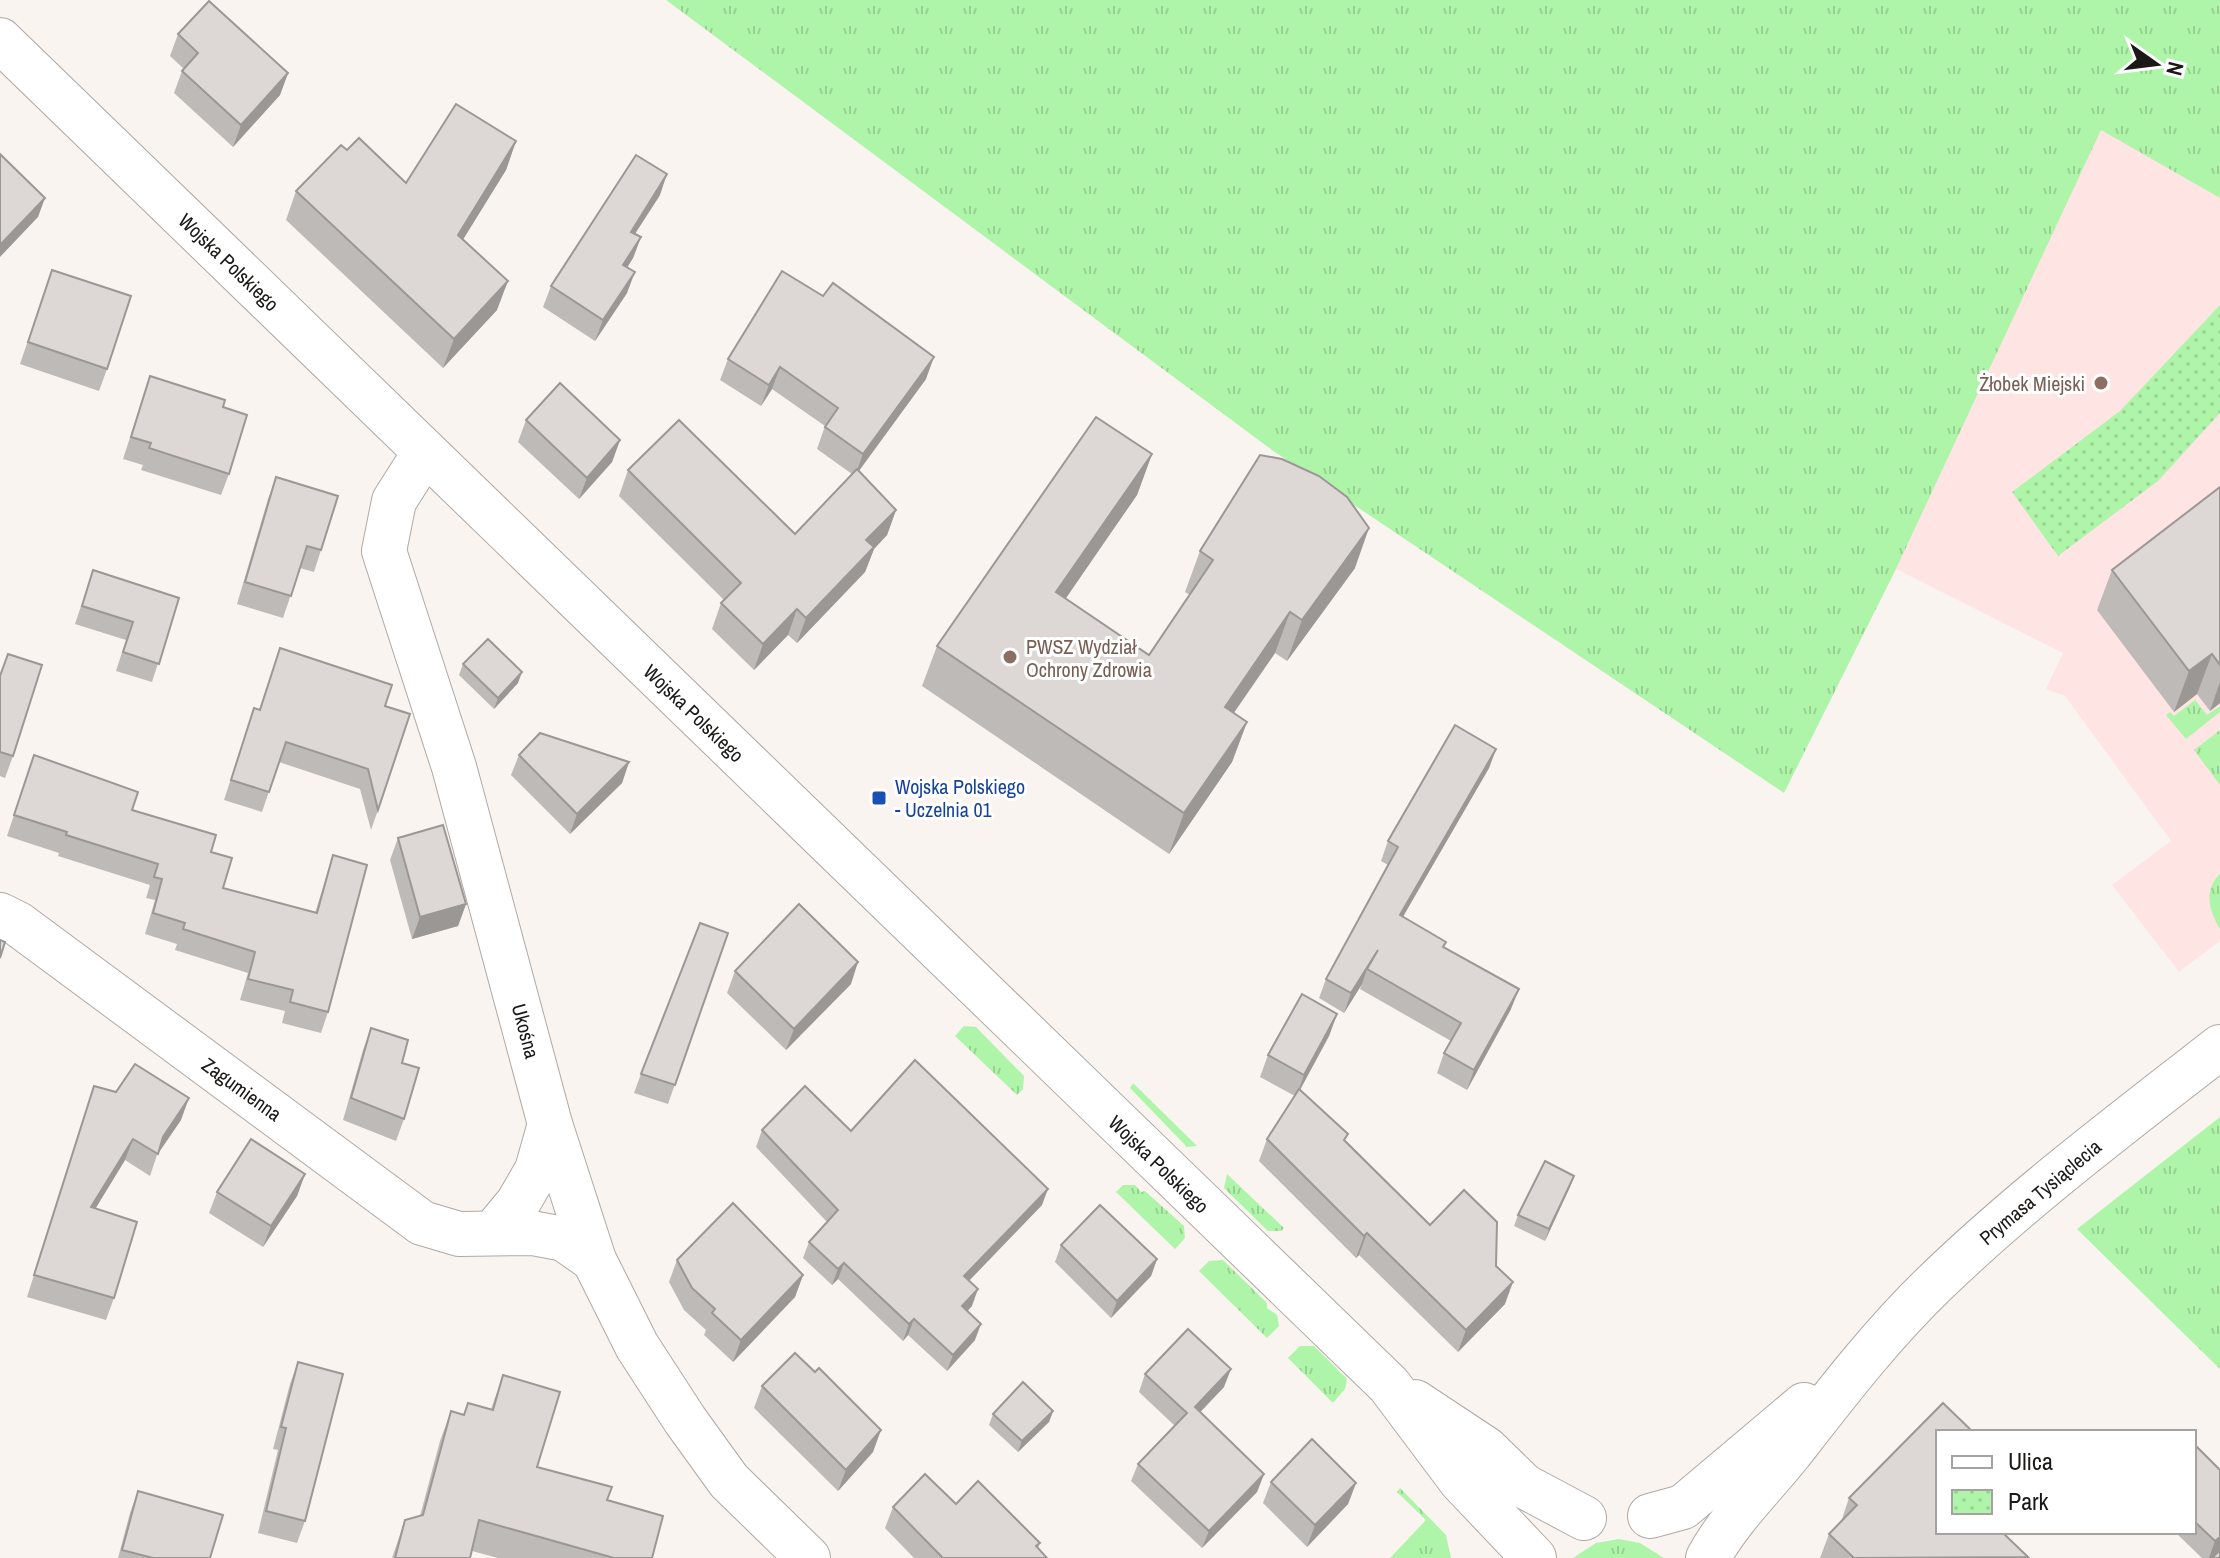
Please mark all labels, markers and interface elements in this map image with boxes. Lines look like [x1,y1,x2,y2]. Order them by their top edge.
north arrow [2116,24,2196,104]
text: N [2159,59,2192,79]
street label: Wojska Polskiego [173,207,285,317]
place label: Żłobek Miejski [1979,370,2085,397]
marker: Żłobek Miejski [2092,374,2110,392]
place label: PWSZ Wydział Ochrony Zdrowia [1026,633,1152,683]
marker: PWSZ Wydział Ochrony Zdrowia [1001,648,1019,666]
street label: Wojska Polskiego [638,658,750,768]
place label: Wojska Polskiego - Uczelnia 01 [895,773,1025,823]
marker: Wojska Polskiego - Uczelnia 01 [870,789,888,807]
street label: Ukośna [506,1001,546,1061]
street label: Zagumienna [197,1051,287,1127]
street label: Wojska Polskiego [1103,1109,1215,1219]
street label: Prymasa Tysiąclecia [1973,1133,2107,1251]
legend [1936,1430,2196,1534]
text: Ulica [2008,1445,2053,1477]
text: Park [2008,1485,2049,1517]

